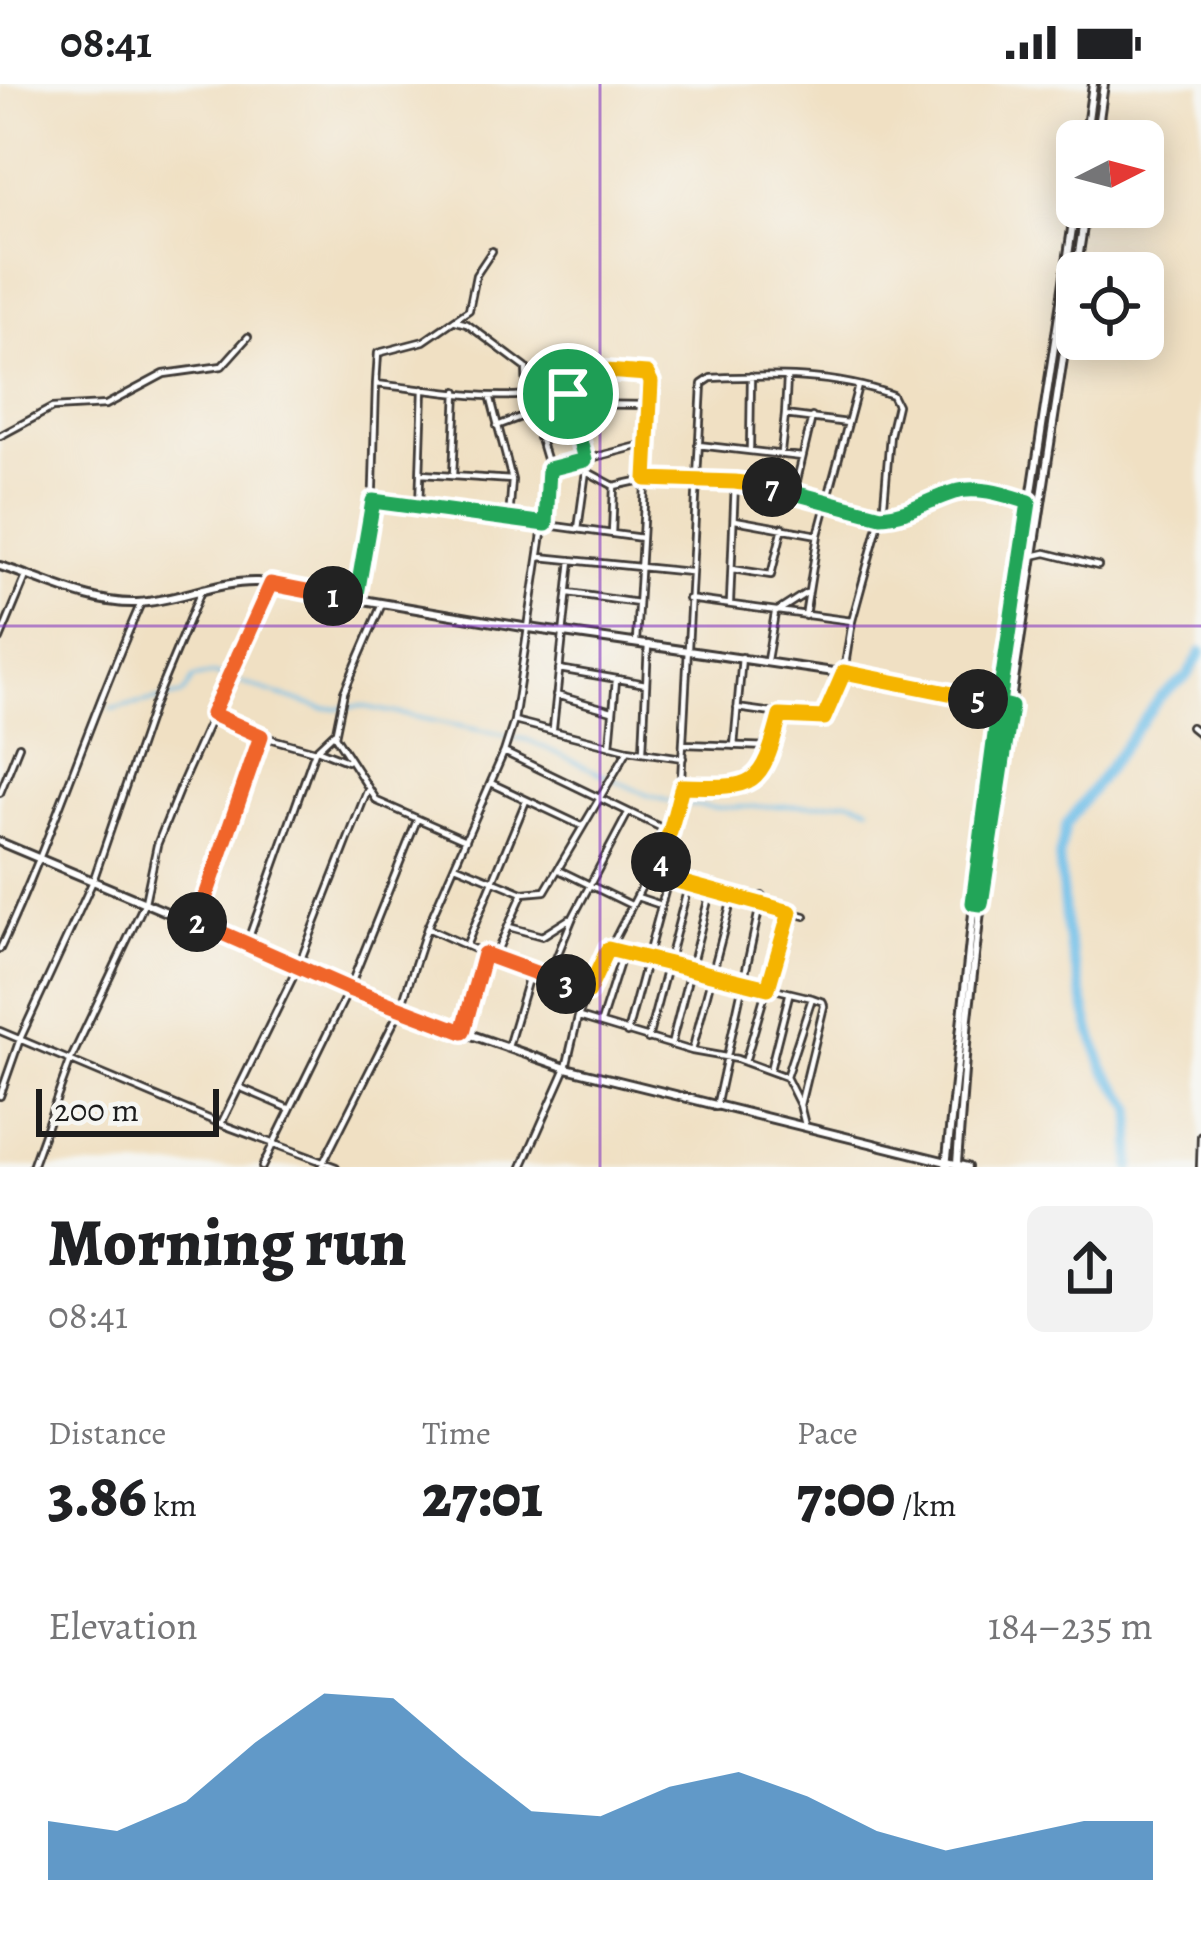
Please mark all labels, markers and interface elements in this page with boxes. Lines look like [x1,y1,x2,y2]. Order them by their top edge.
text: 08:41 [60,11,152,73]
north arrow [1056,120,1164,228]
map controls [1056,120,1164,360]
button: locate [1056,252,1164,360]
pin [517,343,619,445]
icon: arrive [535,361,601,427]
pin: 7 [742,457,802,517]
text: 7 [765,464,779,509]
pin: 1 [303,566,363,626]
text: 1 [327,573,339,618]
pin: 5 [948,669,1008,729]
text: 5 [971,676,985,721]
pin: 4 [631,832,691,892]
text: 4 [653,839,669,884]
pin: 2 [167,892,227,952]
text: 2 [189,899,205,944]
pin: 3 [536,954,596,1014]
text: 3 [559,961,573,1006]
scale bar [36,1083,219,1136]
text: 200 m [54,1087,139,1132]
text: Morning run [48,1198,407,1288]
button: share [1027,1206,1153,1332]
text: 08:41 [48,1288,128,1341]
text: Distance [48,1410,166,1455]
text: Time [422,1410,491,1455]
text: Pace [797,1410,858,1455]
text: 3.86 [48,1455,147,1537]
text: 27:01 [422,1455,543,1537]
text: 7:00 [797,1455,895,1537]
text: km [147,1482,197,1527]
text: /km [895,1482,956,1527]
text: Elevation [48,1599,198,1652]
text: 184–235 m [988,1599,1153,1652]

